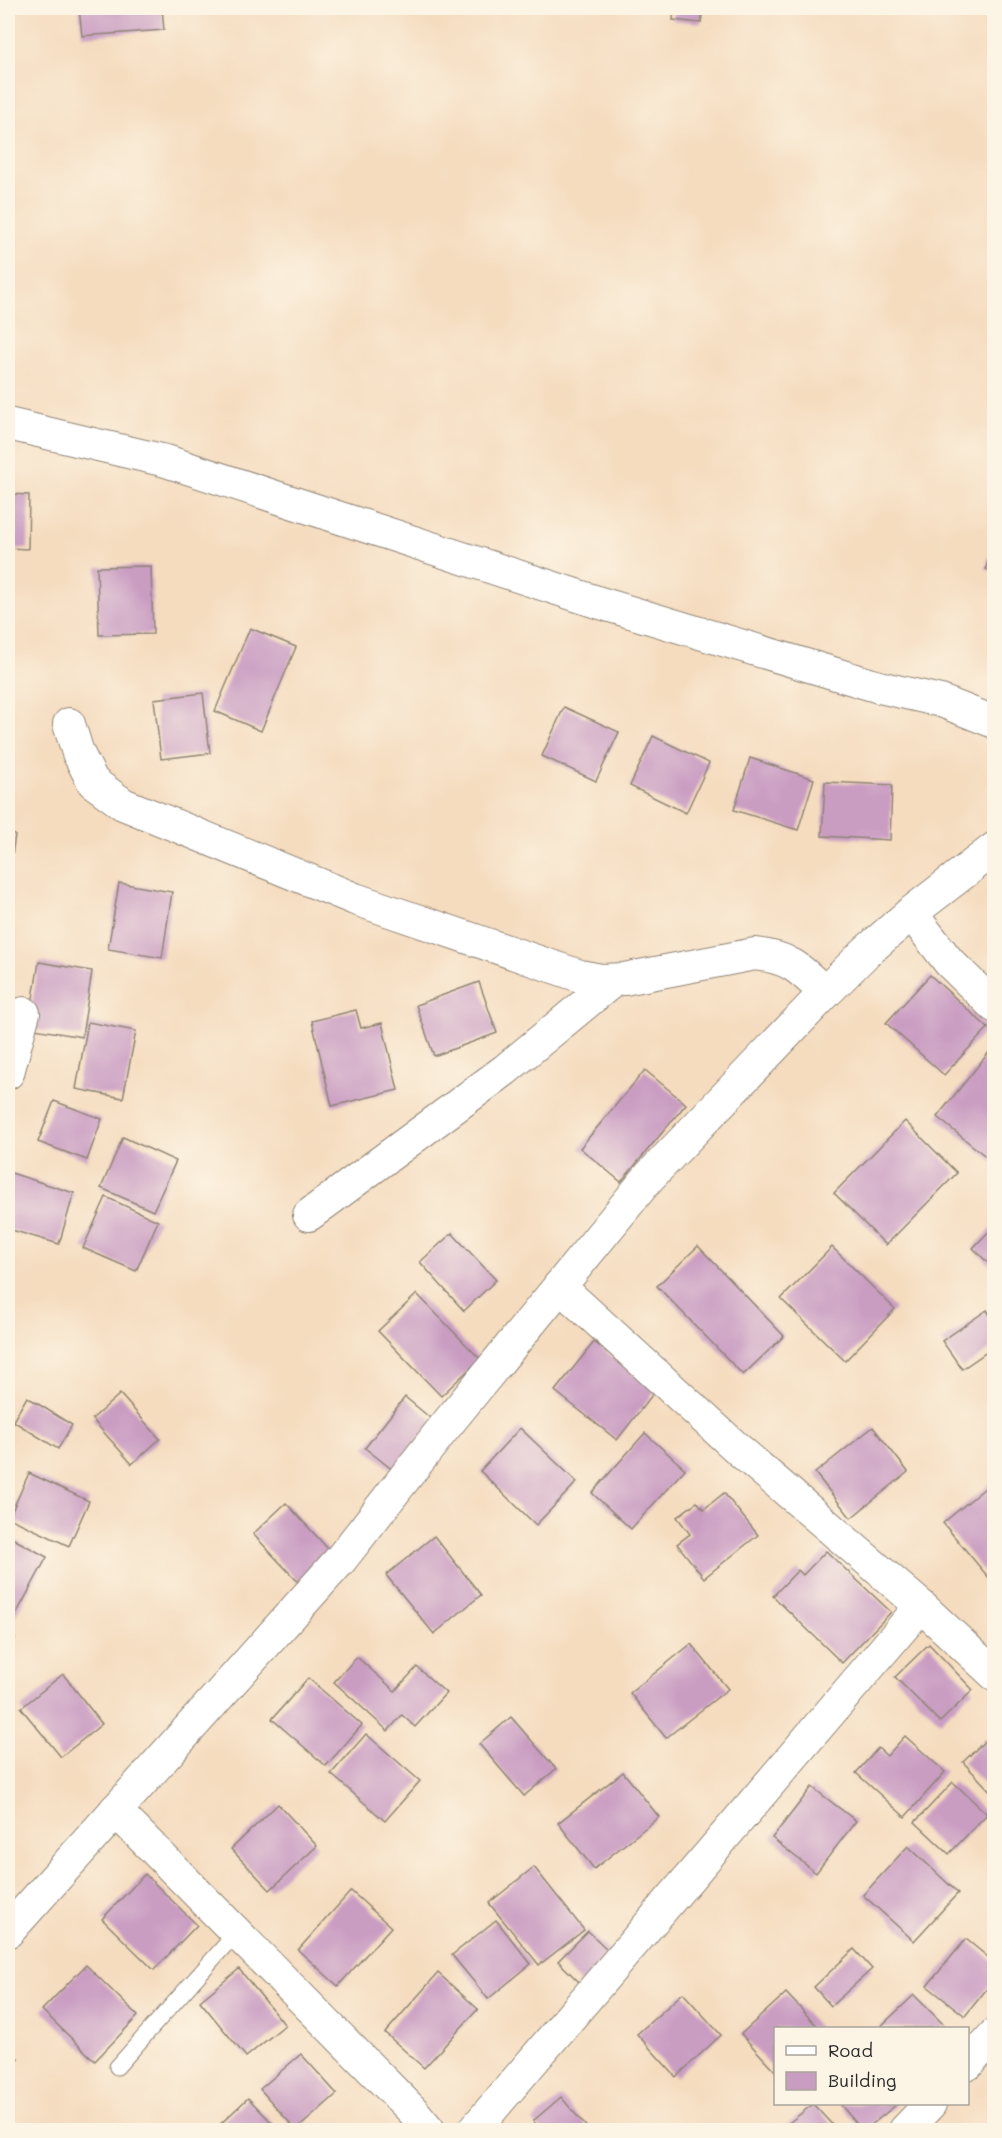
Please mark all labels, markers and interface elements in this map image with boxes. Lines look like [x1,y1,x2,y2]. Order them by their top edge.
legend [774,2027,969,2105]
text: Road [828,2038,873,2062]
text: Building [828,2068,896,2092]

